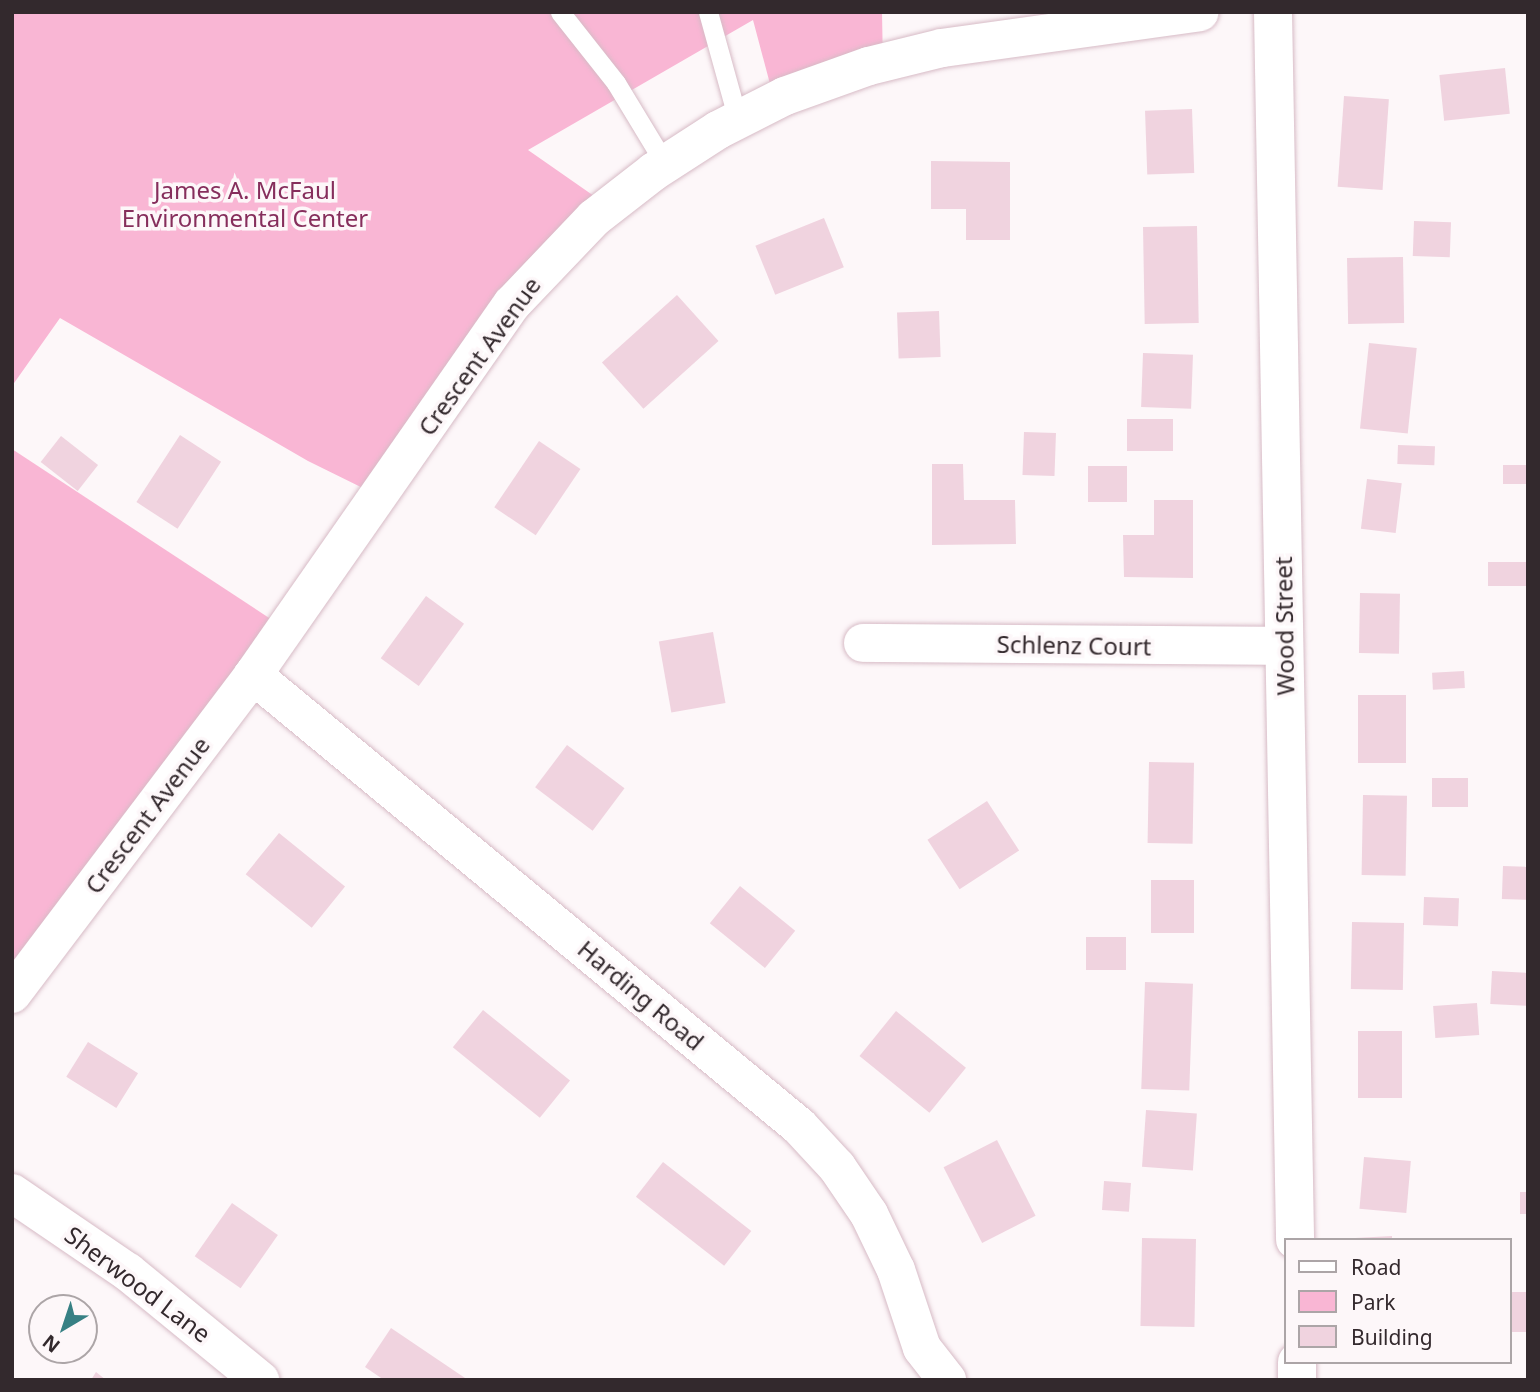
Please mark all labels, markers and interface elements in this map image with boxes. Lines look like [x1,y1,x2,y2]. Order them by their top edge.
park label: James A. McFaul Environmental Center [122,176,368,232]
street label: Crescent Avenue [412,271,546,441]
street label: Wood Street [1268,556,1300,696]
street label: Schlenz Court [996,629,1152,661]
street label: Crescent Avenue [79,731,215,899]
street label: Harding Road [572,934,710,1056]
street label: Sherwood Lane [60,1220,216,1348]
legend [1284,1238,1512,1364]
text: Road [1351,1253,1401,1281]
text: Park [1351,1288,1395,1316]
north arrow [28,1294,98,1364]
text: Building [1351,1323,1433,1351]
text: N [37,1329,65,1359]

